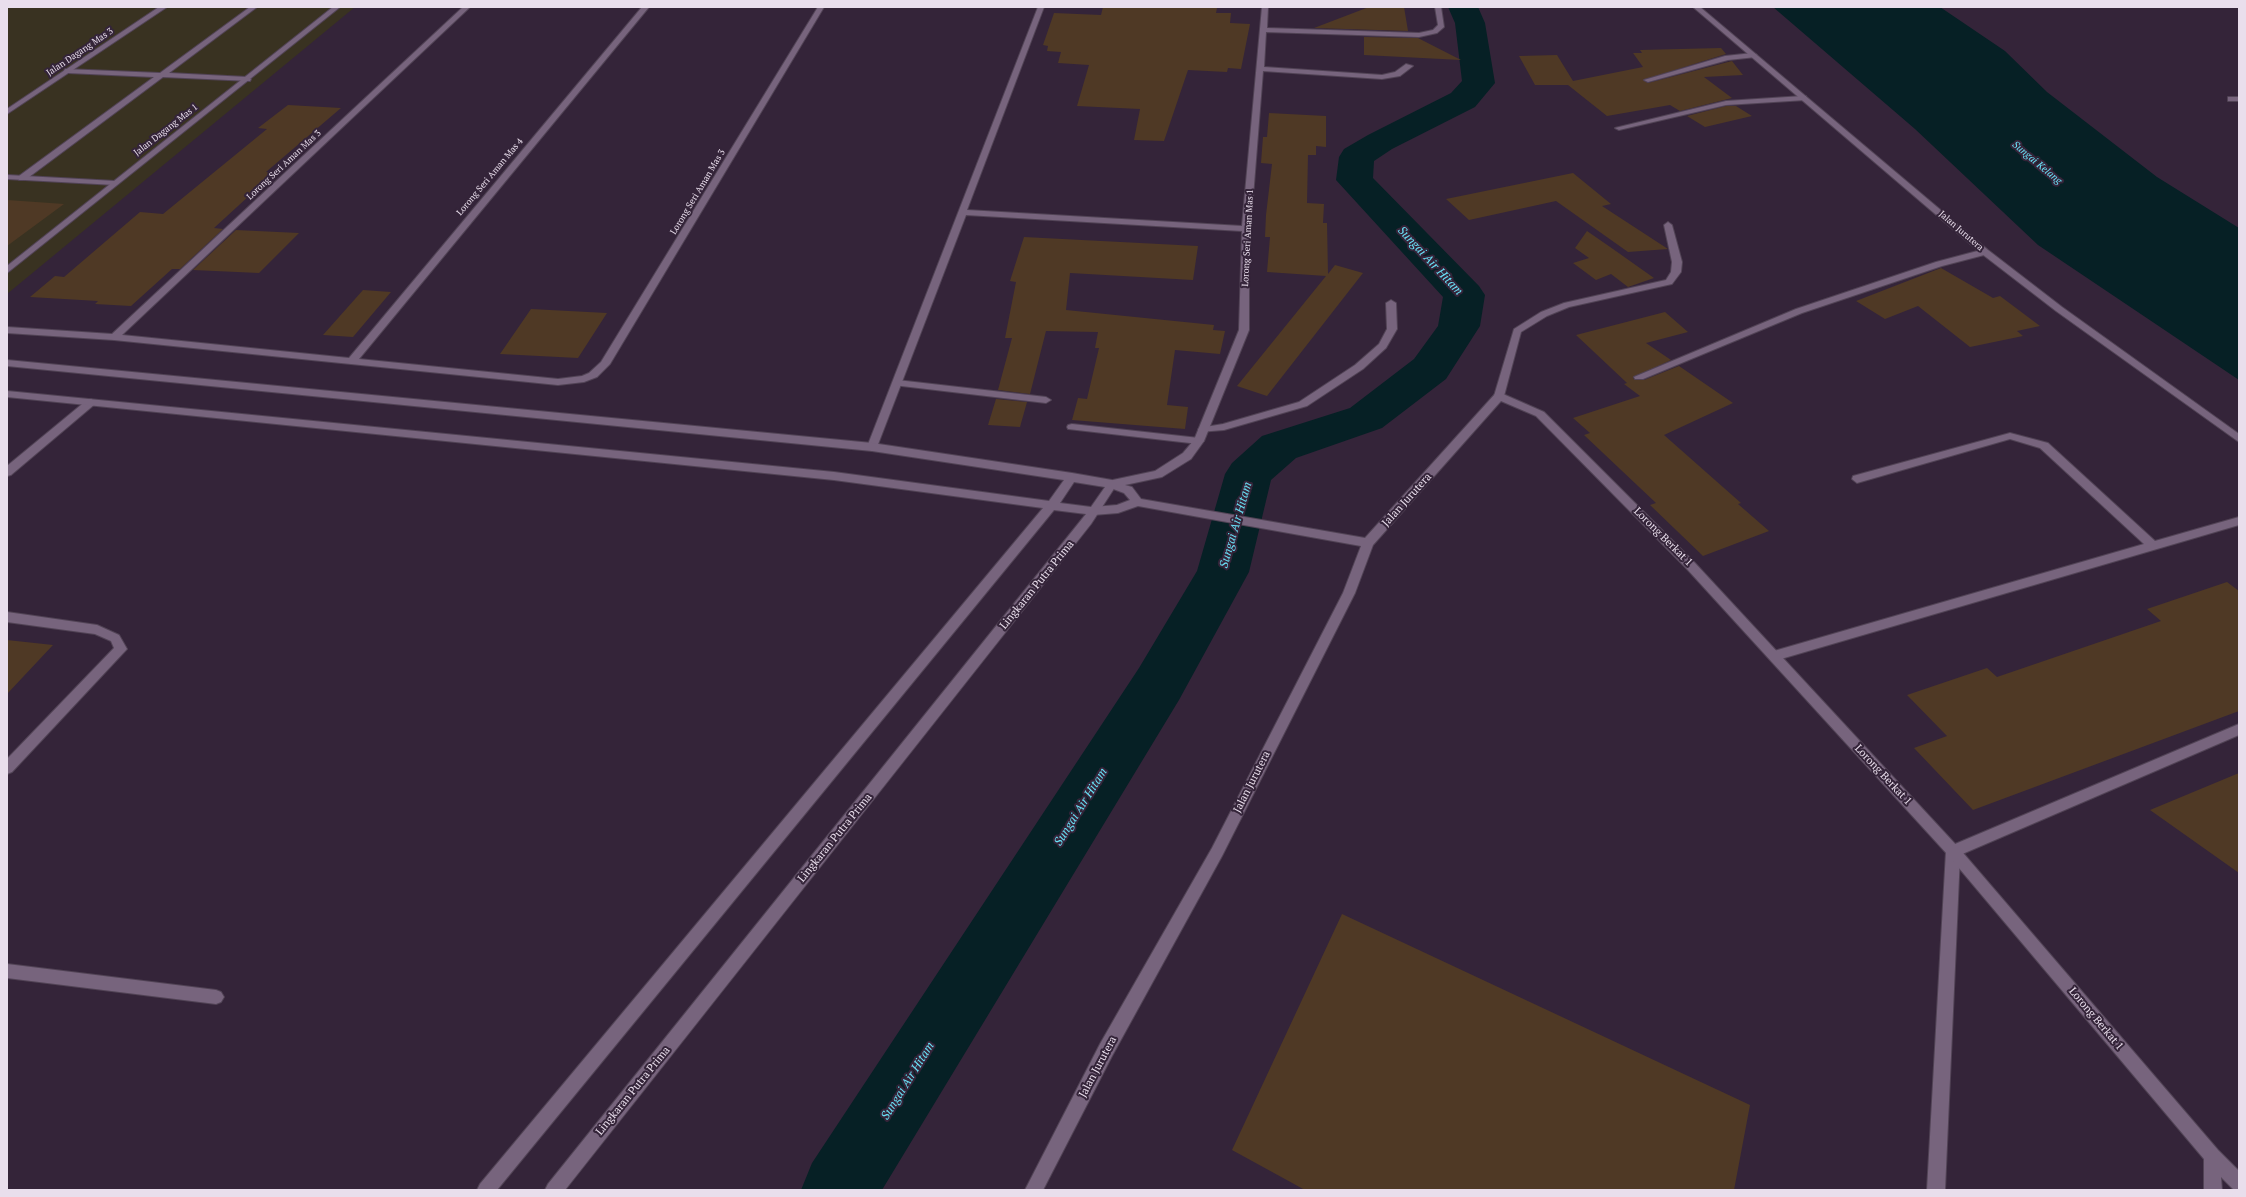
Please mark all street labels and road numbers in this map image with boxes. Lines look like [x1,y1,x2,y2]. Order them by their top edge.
street label: Jalan Dagang Mas 3 [45,26,115,78]
street label: Jalan Dagang Mas 1 [132,102,200,158]
street label: Lorong Seri Aman Mas 3 [245,128,323,202]
street label: Lorong Seri Aman Mas 4 [455,136,525,218]
street label: Lorong Seri Aman Mas 3 [668,147,728,237]
street label: Lorong Seri Aman Mas 1 [1240,189,1256,287]
street label: Jalan Jurutera [1937,209,1985,253]
street label: Jalan Jurutera [1380,471,1434,529]
street label: Lorong Berkat 1 [1631,505,1695,569]
street label: Lingkaran Putra Prima [997,538,1077,632]
street label: Lorong Berkat 1 [1852,742,1914,808]
street label: Jalan Jurutera [1231,749,1273,815]
street label: Lingkaran Putra Prima [795,791,875,885]
street label: Lorong Berkat 1 [2066,985,2126,1053]
street label: Jalan Jurutera [1076,1034,1120,1100]
street label: Lingkaran Putra Prima [593,1044,673,1138]

